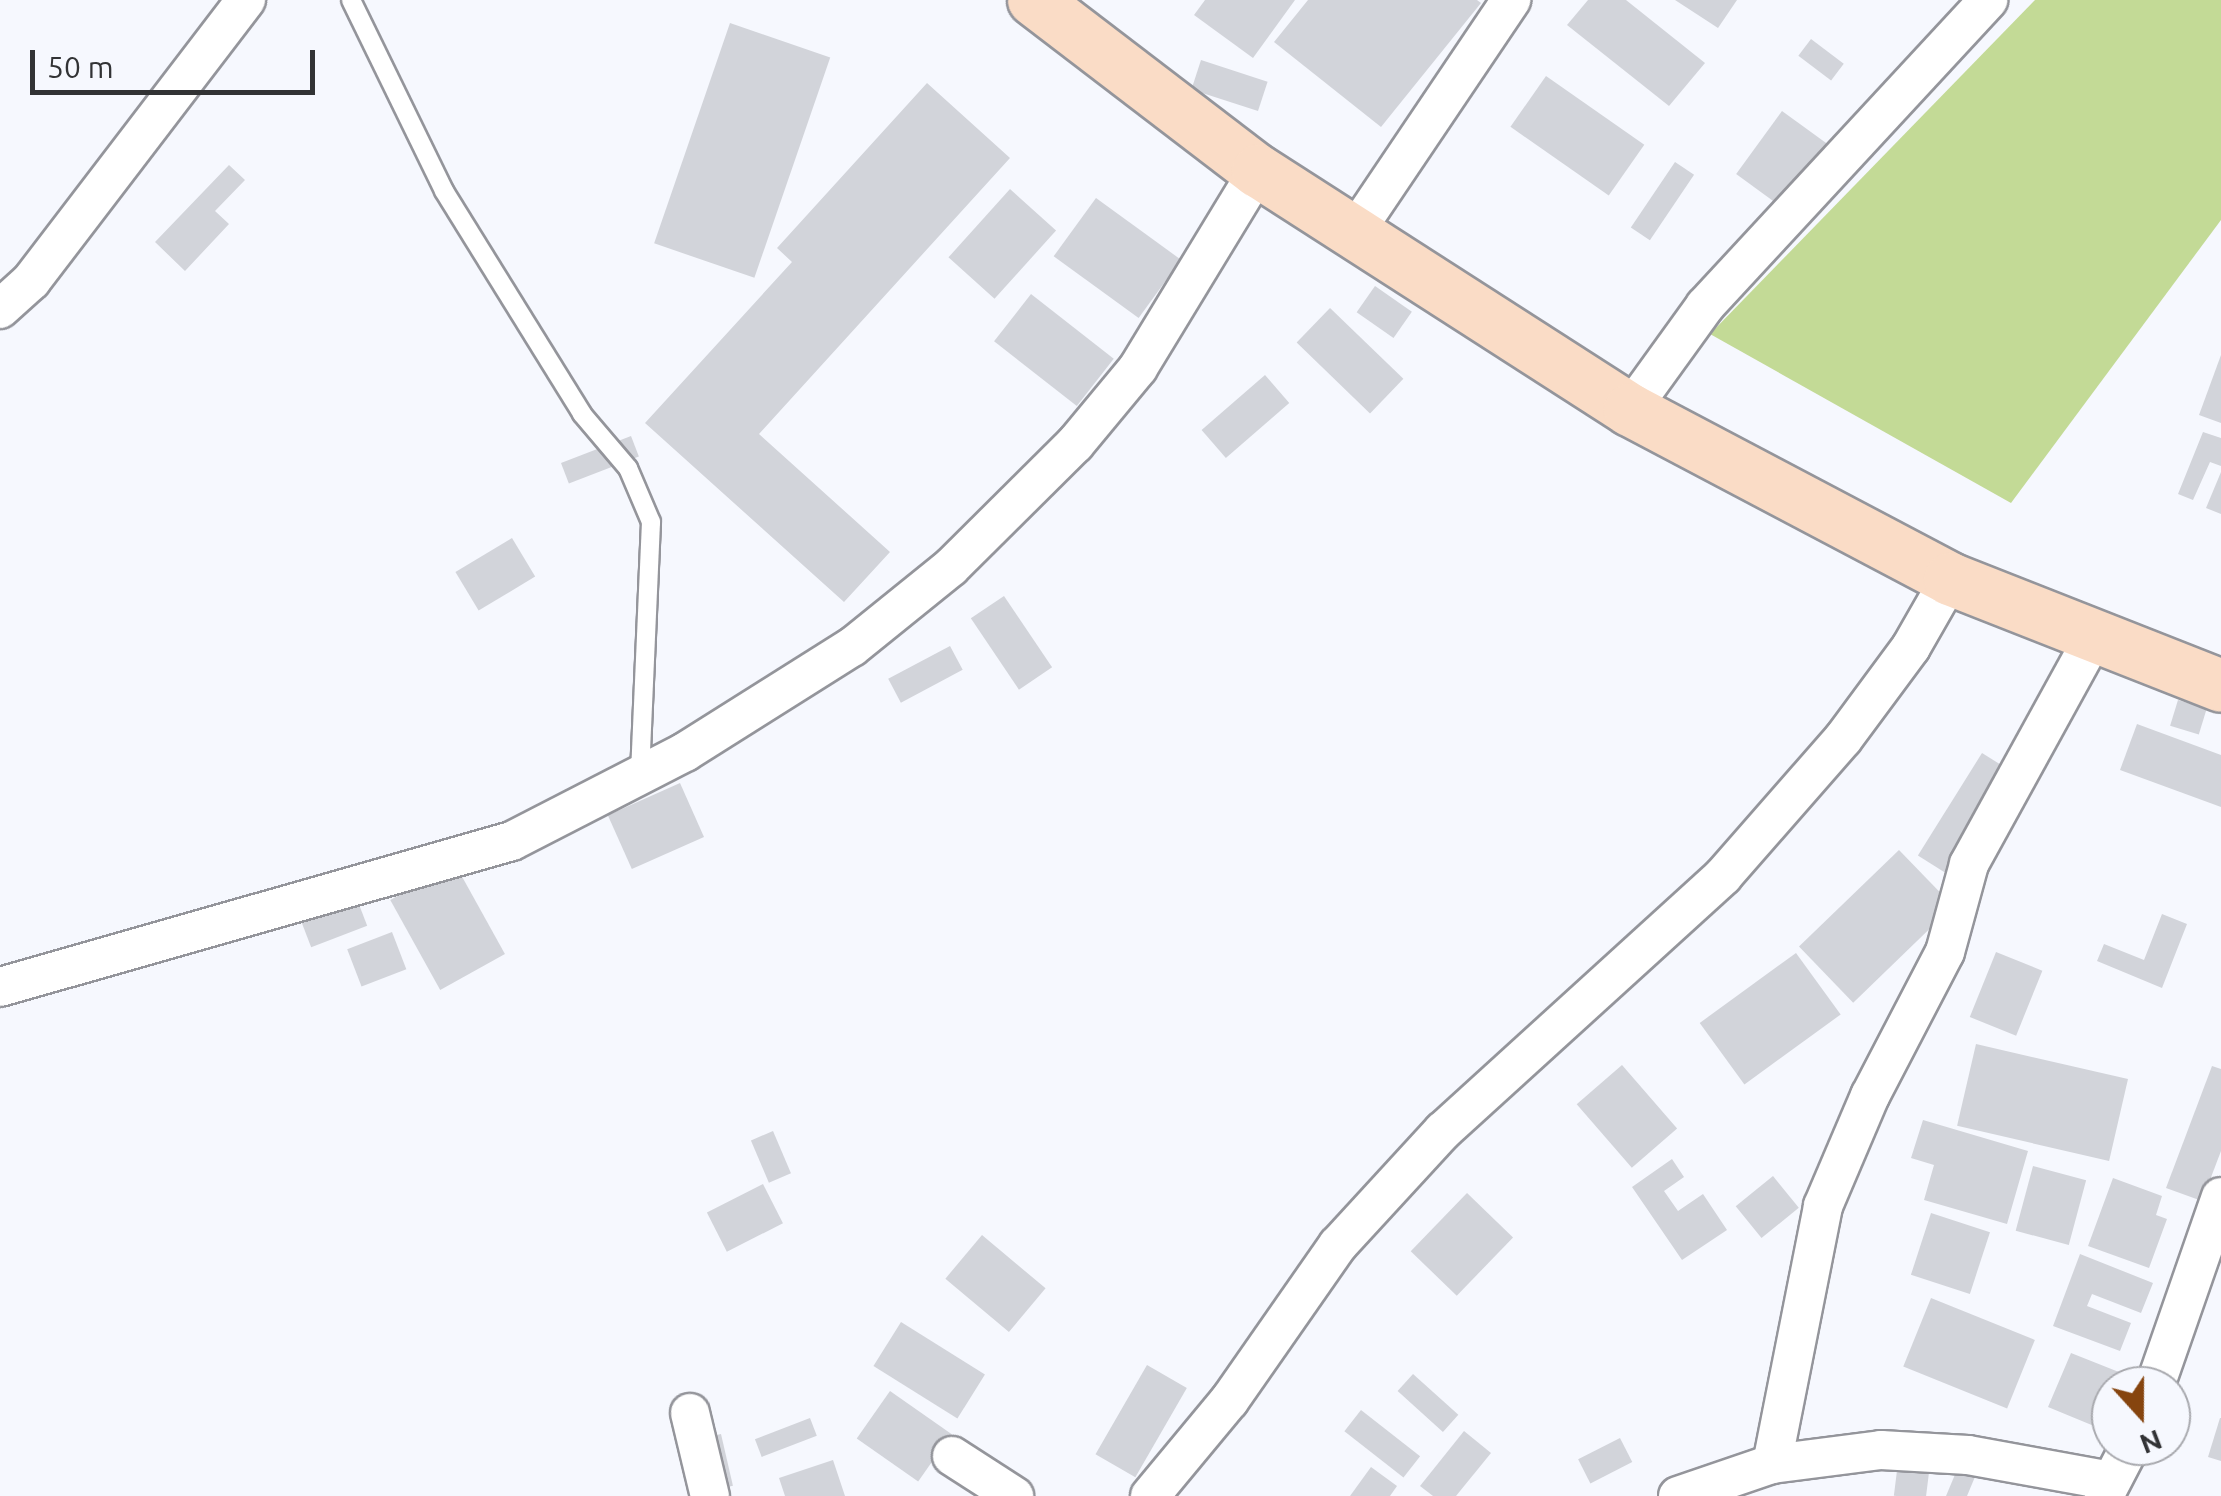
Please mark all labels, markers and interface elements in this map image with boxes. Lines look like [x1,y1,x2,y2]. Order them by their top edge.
scale bar [35,30,320,92]
text: 50 m [47,50,114,84]
north arrow [2091,1366,2191,1466]
text: N [2136,1424,2167,1461]

